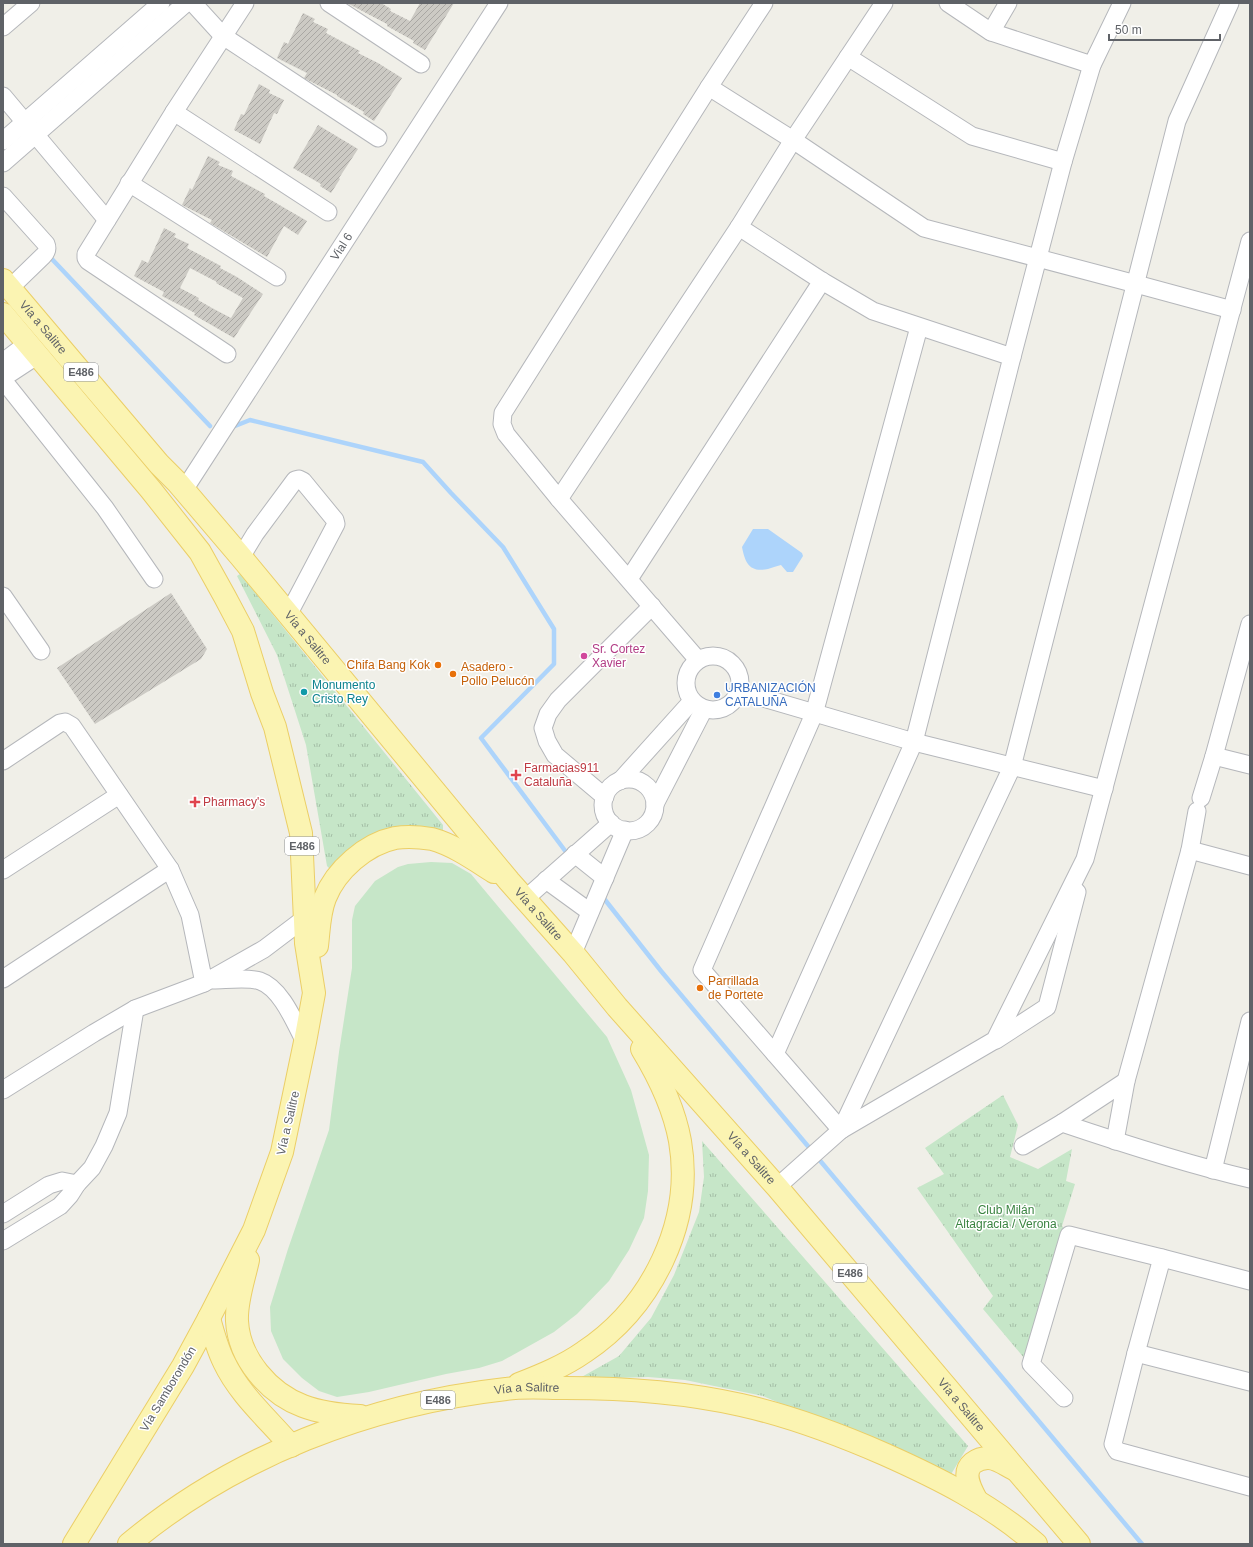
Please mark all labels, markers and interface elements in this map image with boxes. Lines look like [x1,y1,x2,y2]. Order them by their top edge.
scale bar [1109,16,1220,42]
text: 50 m [1115,23,1142,37]
street label: Vial 6 [328,230,356,263]
street label: Vía a Salitre [17,298,70,357]
road number: E486 [64,363,98,381]
street label: Vía a Salitre [281,608,334,668]
place label: Sr. Cortez Xavier [592,642,645,670]
marker: Sr. Cortez Xavier [579,651,589,661]
place label: Chifa Bang Kok [347,658,431,672]
marker: Chifa Bang Kok [433,660,443,670]
place label: Asadero - Pollo Pelucón [461,660,534,688]
marker: Asadero - Pollo Pelucón [448,669,458,679]
place label: Monumento Cristo Rey [312,678,376,706]
place label: URBANIZACIÓN CATALUÑA [725,680,816,709]
marker: Monumento Cristo Rey [299,687,309,697]
marker: URBANIZACIÓN CATALUÑA [712,690,722,700]
place label: Farmacias911 Cataluña [524,761,599,789]
marker: Farmacias911 Cataluña [511,770,521,780]
place label: Pharmacy's [203,795,265,809]
marker: Pharmacy's [190,797,200,807]
road number: E486 [285,837,319,855]
street label: Vía a Salitre [511,885,566,943]
place label: Parrillada de Portete [708,974,764,1002]
marker: Parrillada de Portete [695,983,705,993]
street label: Vía a Salitre [274,1089,302,1156]
street label: Vía a Salitre [724,1129,779,1188]
park label: Club Milán Altagracia / Verona [955,1203,1057,1231]
road number: E486 [833,1264,867,1282]
street label: Vía Samborondón [137,1344,199,1434]
street label: Vía a Salitre [935,1375,988,1435]
street label: Vía a Salitre [493,1380,560,1397]
road number: E486 [421,1391,455,1409]

